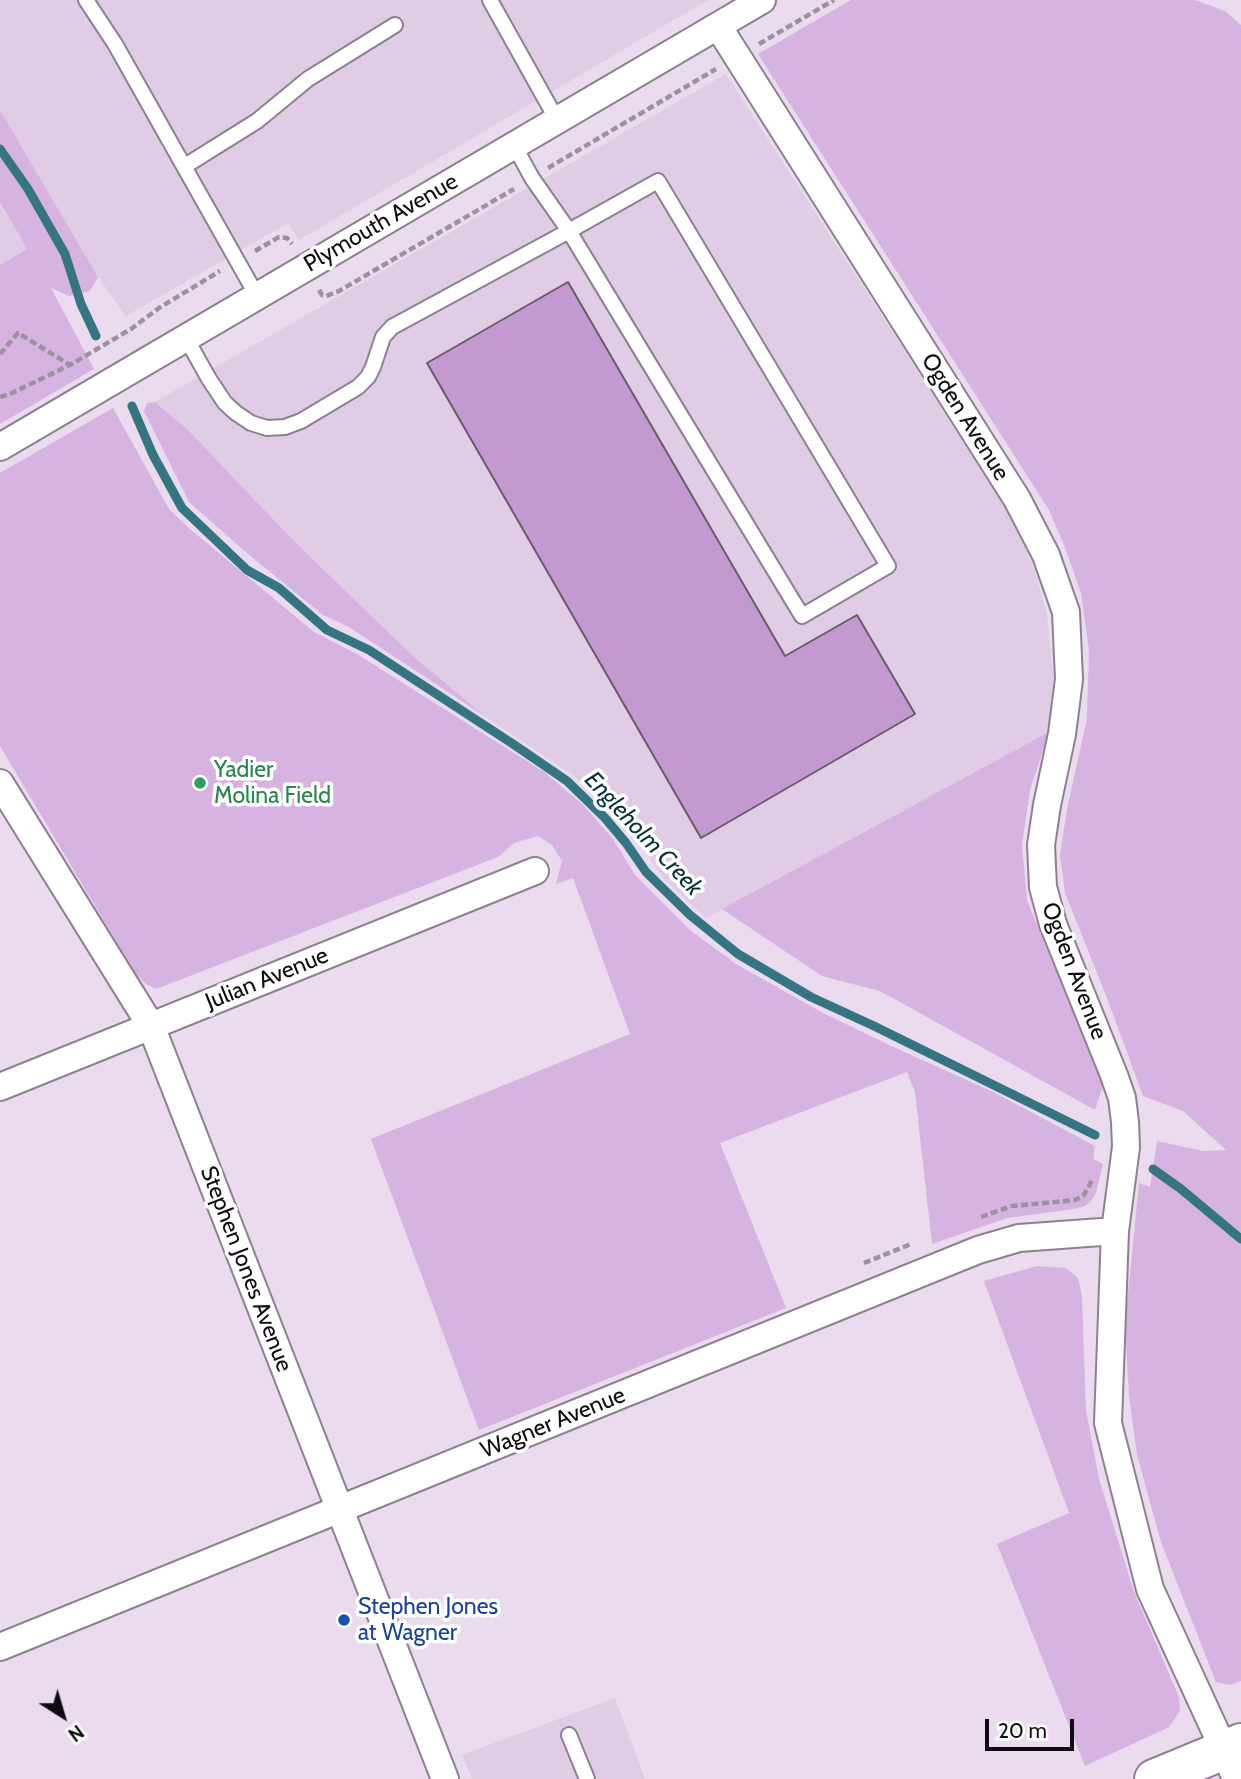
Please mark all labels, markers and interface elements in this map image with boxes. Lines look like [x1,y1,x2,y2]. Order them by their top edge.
street label: Plymouth Avenue [299,168,463,278]
street label: Ogden Avenue [915,348,1015,486]
place label: Yadier Molina Field [214,756,331,810]
water label: Engleholm Creek [578,766,708,902]
marker: Yadier Molina Field [192,775,208,791]
street label: Ogden Avenue [1035,899,1113,1043]
street label: Julian Avenue [202,942,332,1016]
street label: Stephen Jones Avenue [194,1162,298,1376]
street label: Wagner Avenue [477,1381,629,1465]
place label: Stephen Jones at Wagner [358,1593,498,1647]
marker: Stephen Jones at Wagner [336,1612,352,1628]
north arrow [28,1681,98,1751]
scale bar [989,1706,1078,1750]
text: 20 m [998,1718,1047,1743]
text: N [64,1720,88,1746]

